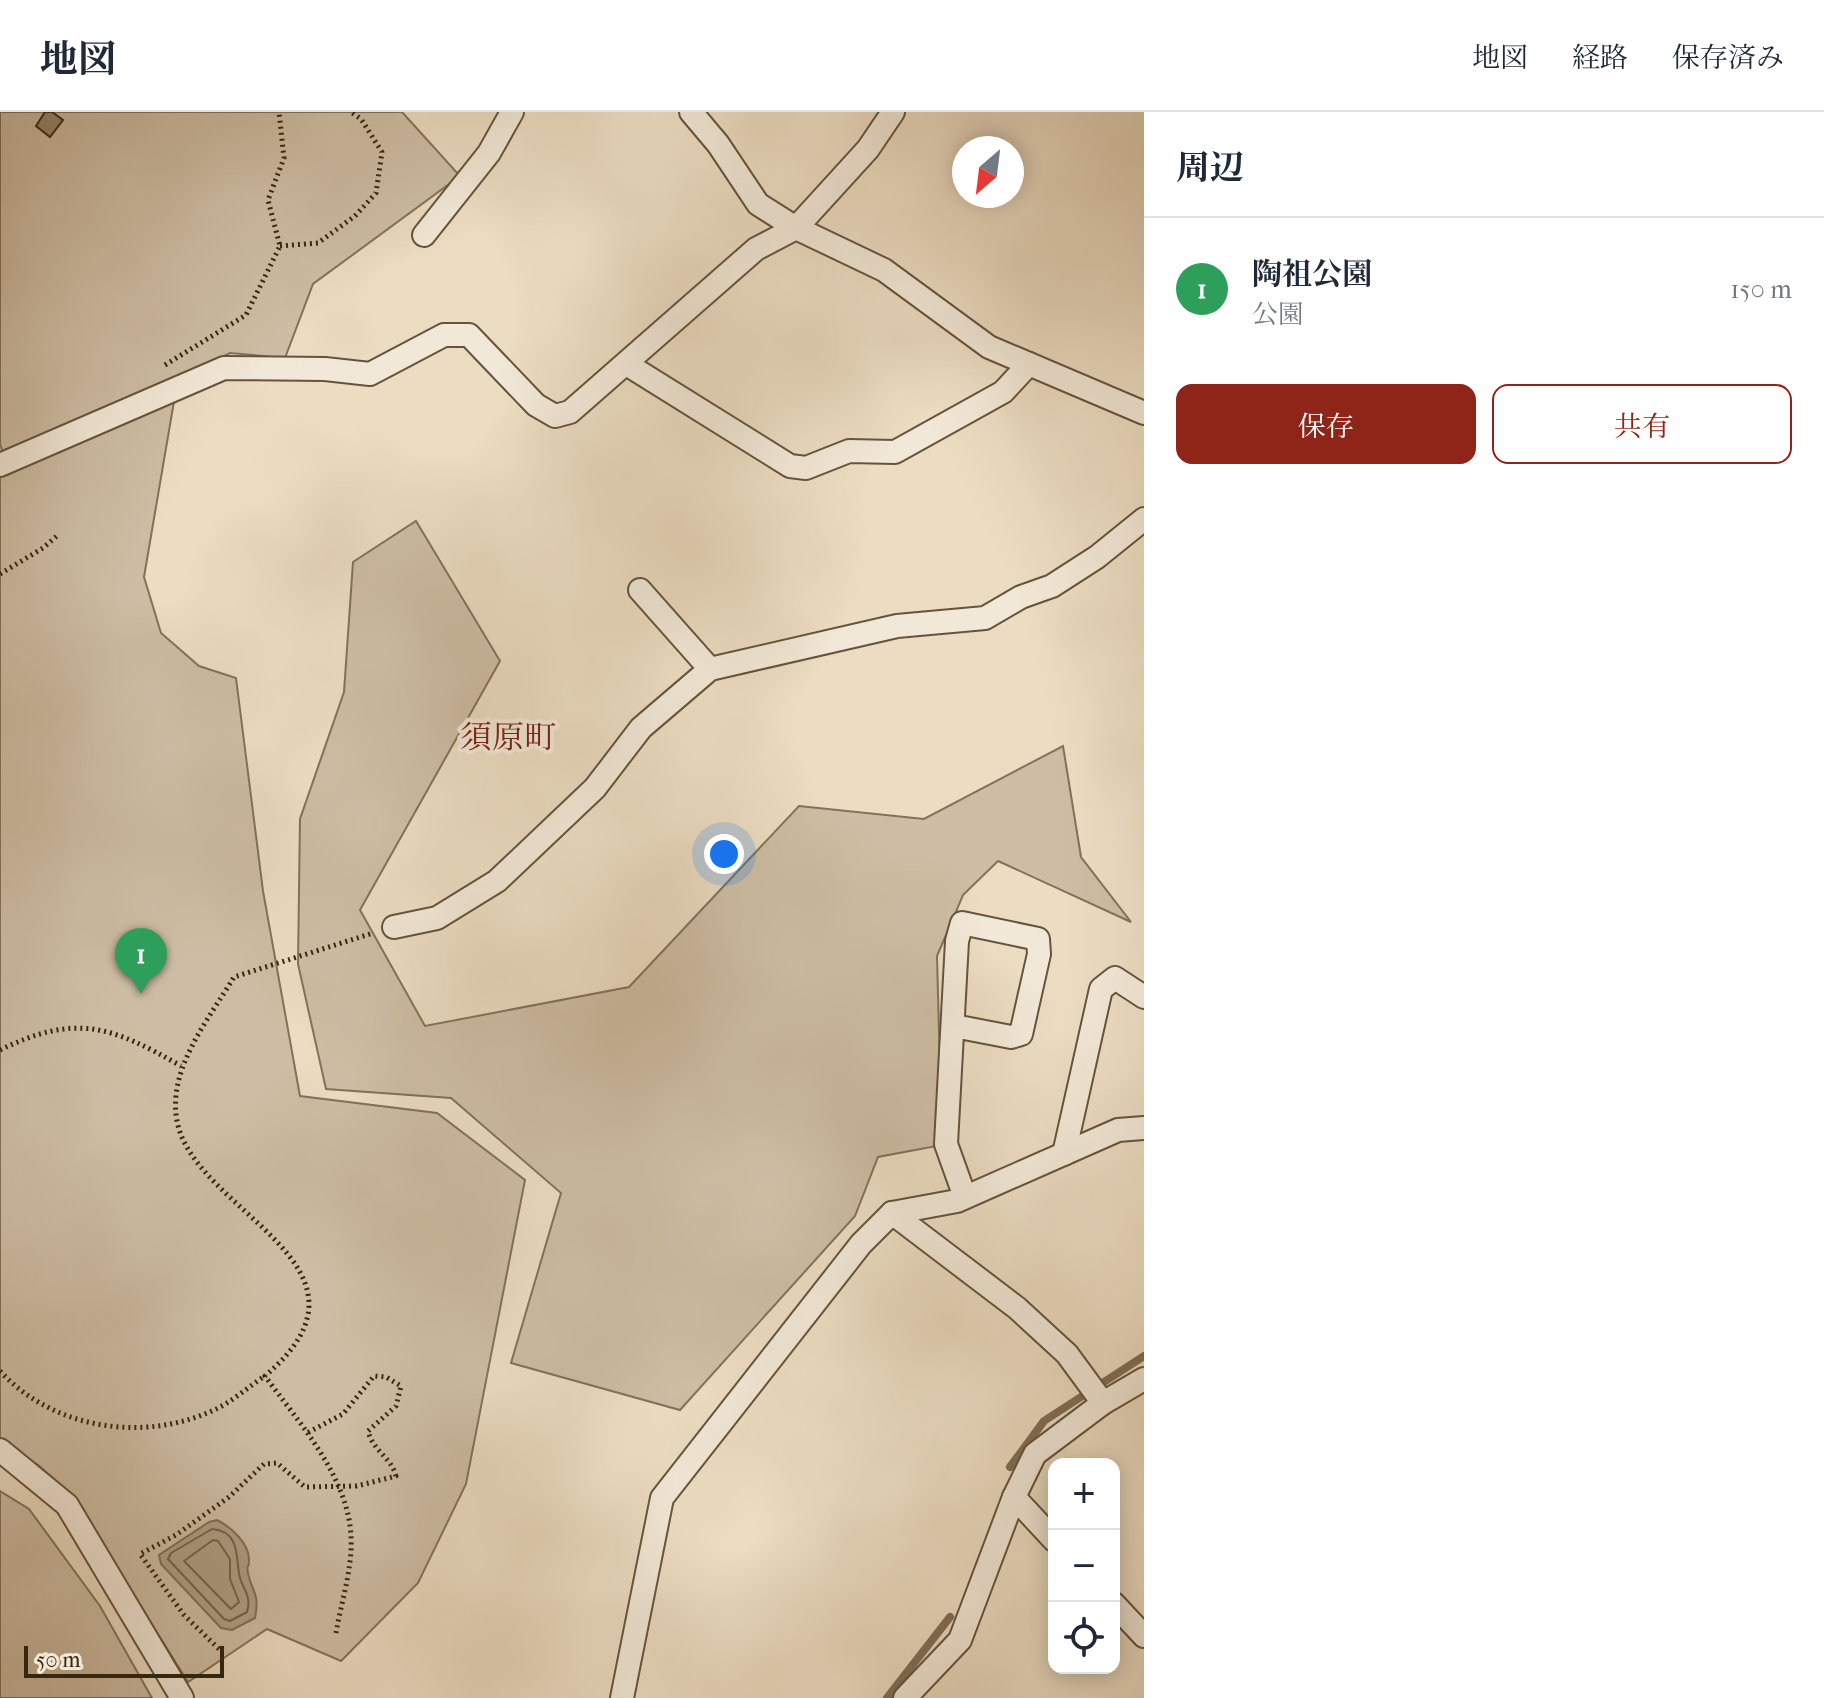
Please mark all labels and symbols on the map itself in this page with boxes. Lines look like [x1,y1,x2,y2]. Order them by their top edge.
north arrow [952,136,1024,208]
district label: 須原町 [460,719,556,756]
your location [704,834,744,874]
pin: 1 [115,928,167,994]
scale bar [24,1642,224,1678]

